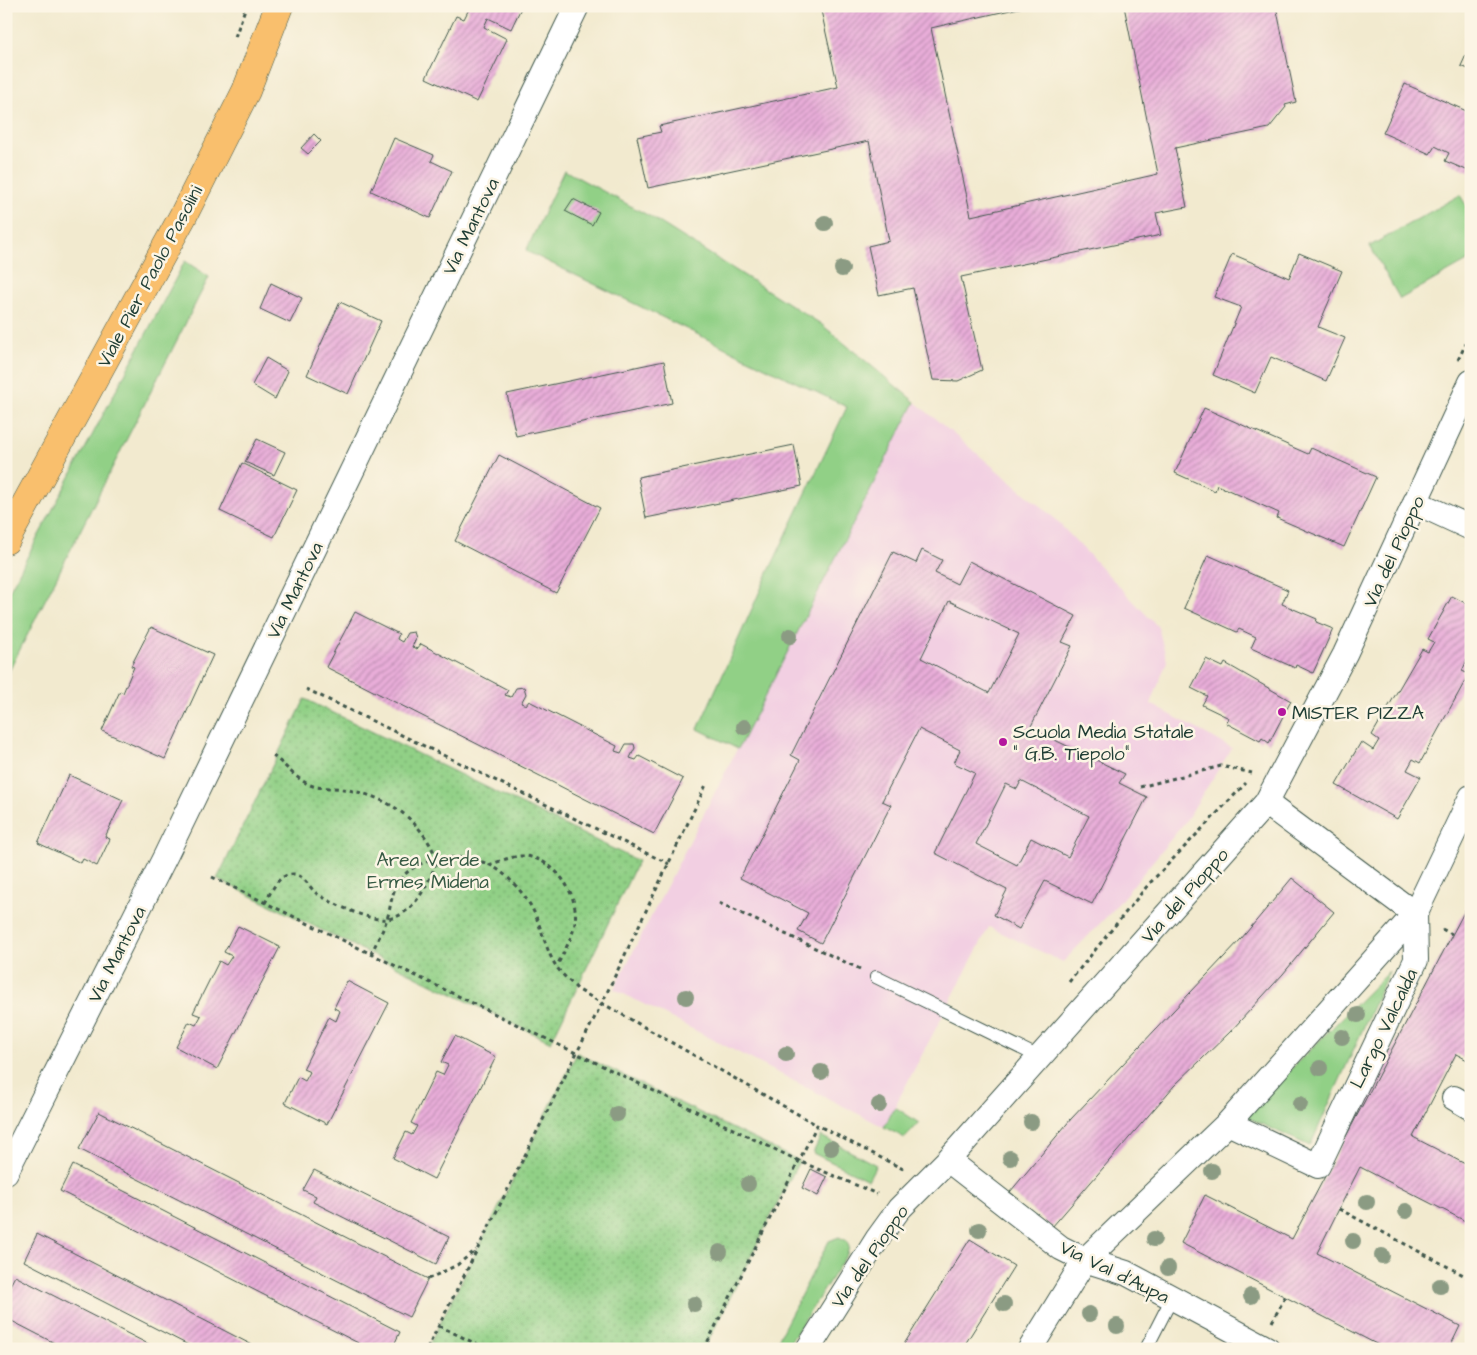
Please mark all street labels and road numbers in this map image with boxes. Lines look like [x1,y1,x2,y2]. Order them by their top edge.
street label: Via Mantova [436,173,507,280]
street label: Viale Pier Paolo Pasolini [91,181,210,373]
street label: Via del Pioppo [1357,491,1432,612]
street label: Via Mantova [260,537,331,644]
street label: Via del Pioppo [1135,842,1236,950]
street label: Via Mantova [82,902,153,1008]
street label: Largo Valcalda [1344,964,1426,1093]
street label: Via del Pioppo [825,1200,916,1314]
street label: Via Val d'Aupa [1055,1234,1174,1311]

